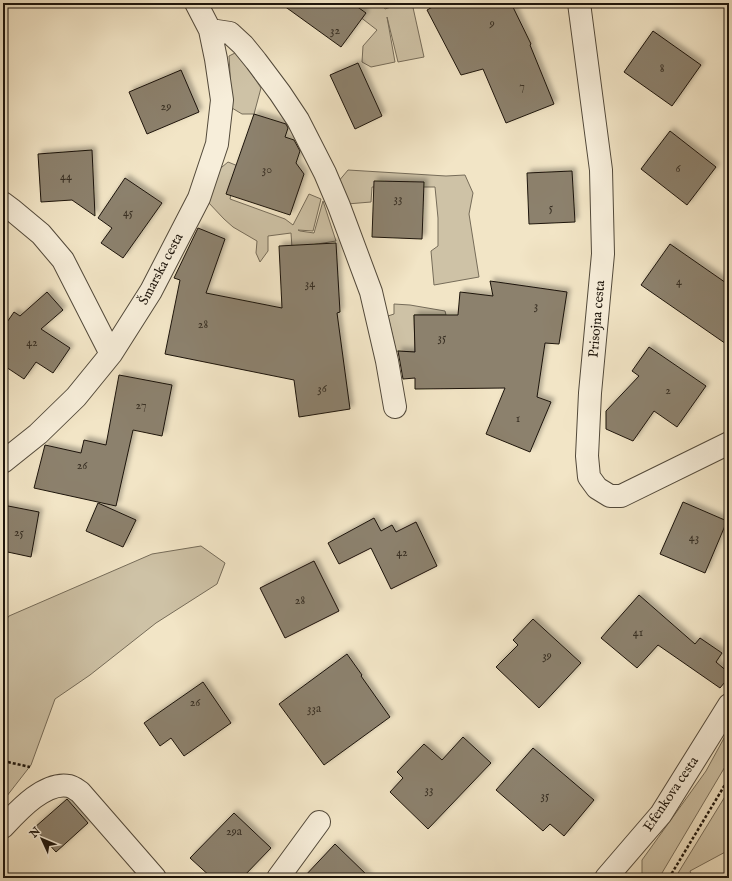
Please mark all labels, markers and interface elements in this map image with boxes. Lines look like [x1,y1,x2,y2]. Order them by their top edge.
house number: 9 [488,16,495,31]
house number: 32 [330,23,340,38]
house number: 8 [660,61,665,76]
house number: 7 [519,79,525,94]
house number: 29 [161,99,171,114]
house number: 6 [675,161,681,176]
house number: 30 [262,162,272,177]
house number: 44 [60,169,72,184]
house number: 33 [394,191,402,206]
house number: 5 [549,200,554,215]
house number: 45 [123,205,134,220]
street label: Šmarska cesta [134,229,188,308]
house number: 4 [676,274,682,289]
house number: 34 [305,276,315,291]
street label: Prisojna cesta [585,279,609,358]
house number: 3 [534,298,538,313]
house number: 28 [198,317,208,332]
house number: 35 [438,330,447,345]
house number: 42 [26,335,38,350]
house number: 36 [317,381,328,396]
house number: 2 [665,383,671,398]
house number: 27 [135,398,147,413]
house number: 1 [516,411,520,426]
house number: 26 [77,458,88,473]
house number: 25 [14,525,25,540]
house number: 43 [689,530,699,545]
house number: 42 [396,545,408,560]
house number: 28 [295,593,305,608]
house number: 41 [633,625,643,640]
house number: 39 [542,648,552,663]
house number: 26 [190,695,201,710]
house number: 33a [307,701,322,716]
street label: Efenkova cesta [639,752,703,835]
house number: 33 [425,782,433,797]
house number: 35 [541,788,550,803]
north arrow [22,819,62,859]
text: N [26,824,44,842]
house number: 29a [226,824,243,839]

